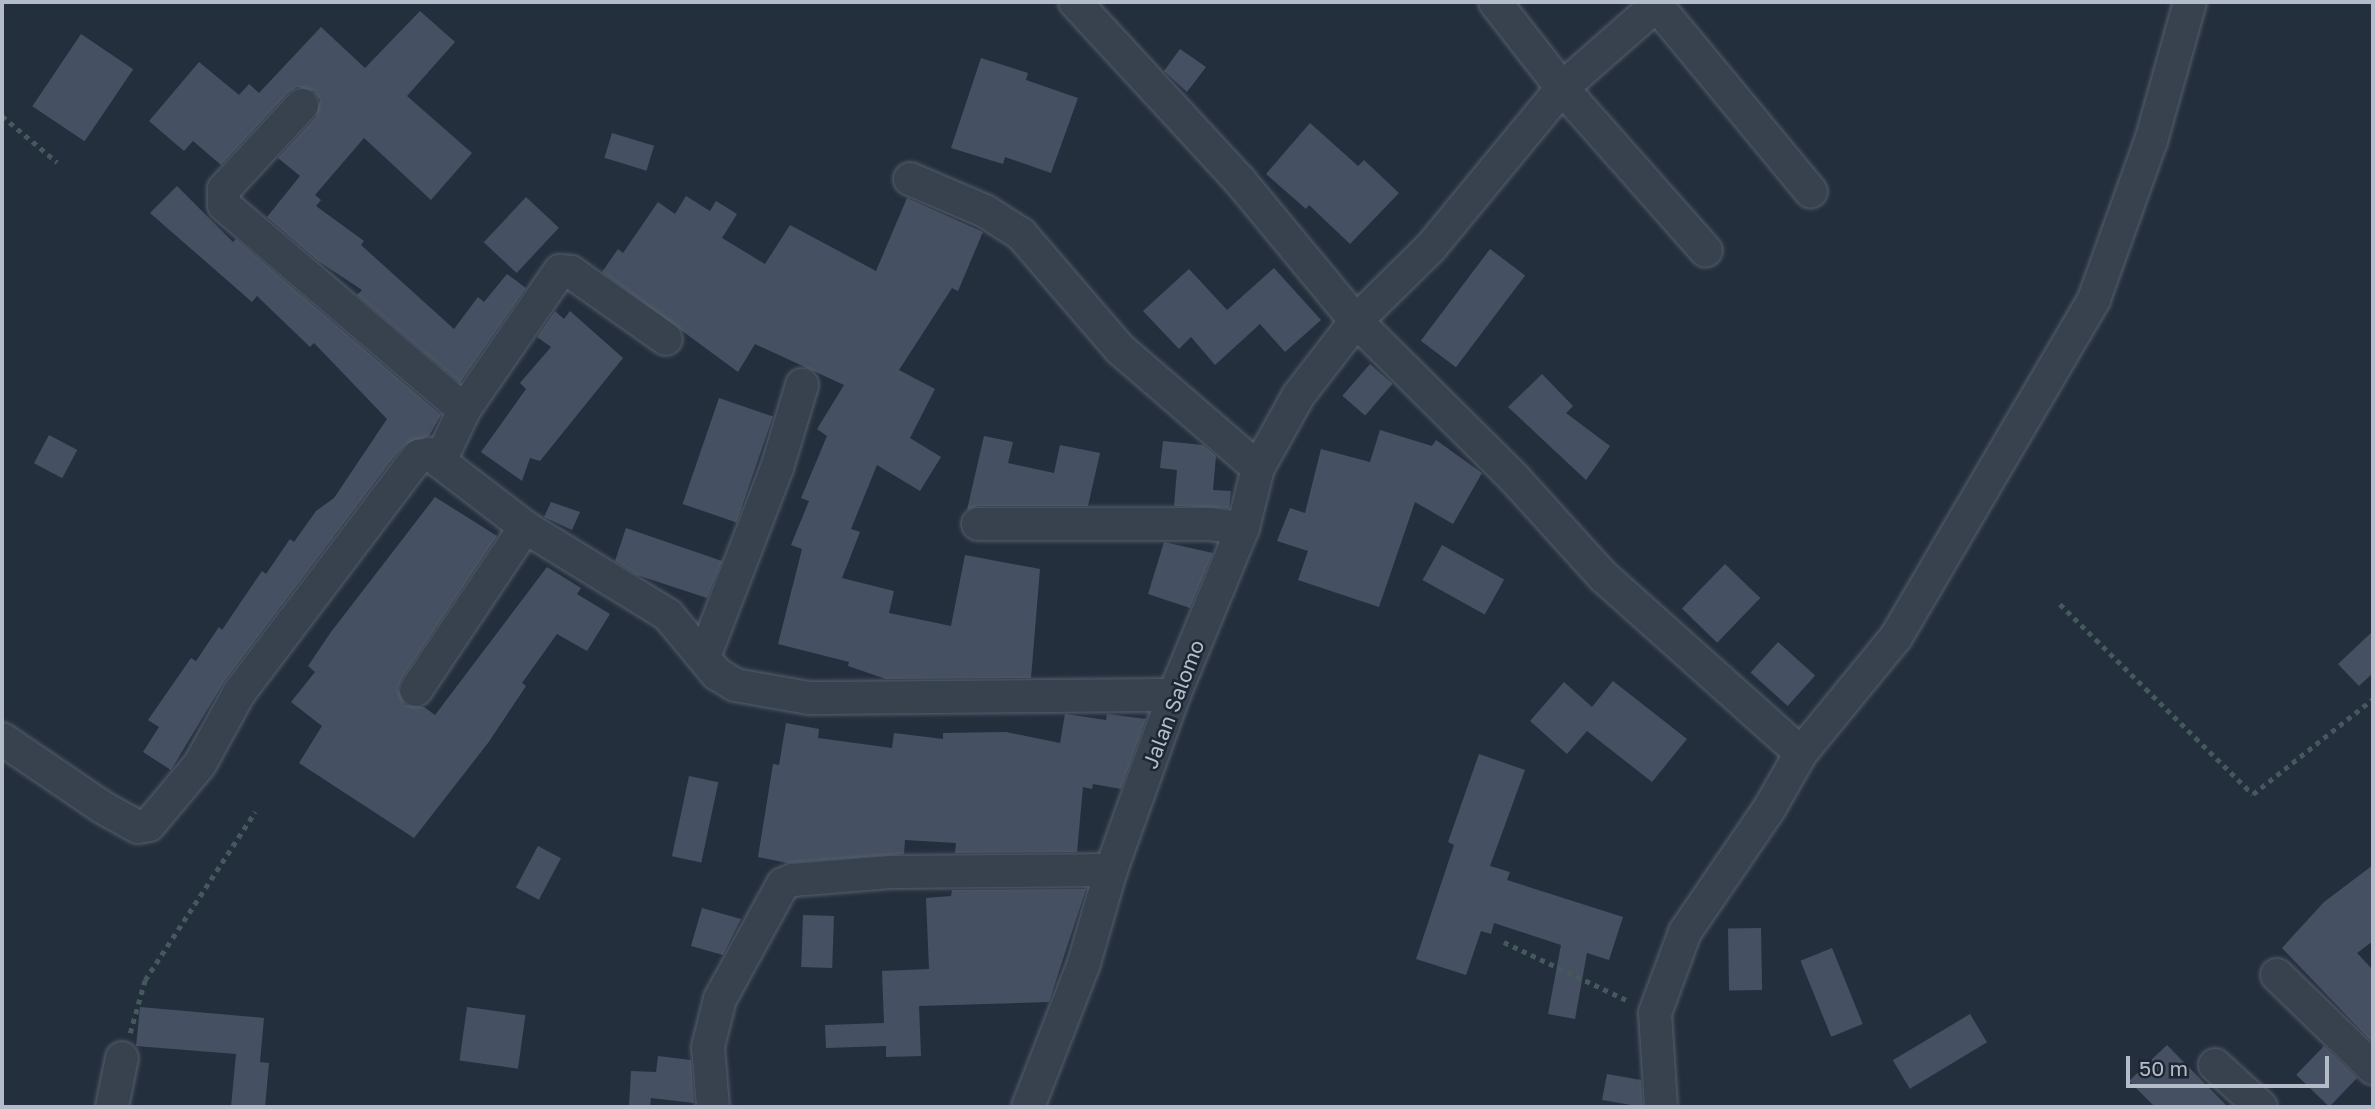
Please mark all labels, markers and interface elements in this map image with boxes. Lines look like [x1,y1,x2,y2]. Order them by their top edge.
street label: Jalan Salomo [1137,636,1209,772]
scale bar [2130,1042,2333,1086]
text: 50 m [2139,1055,2188,1081]

